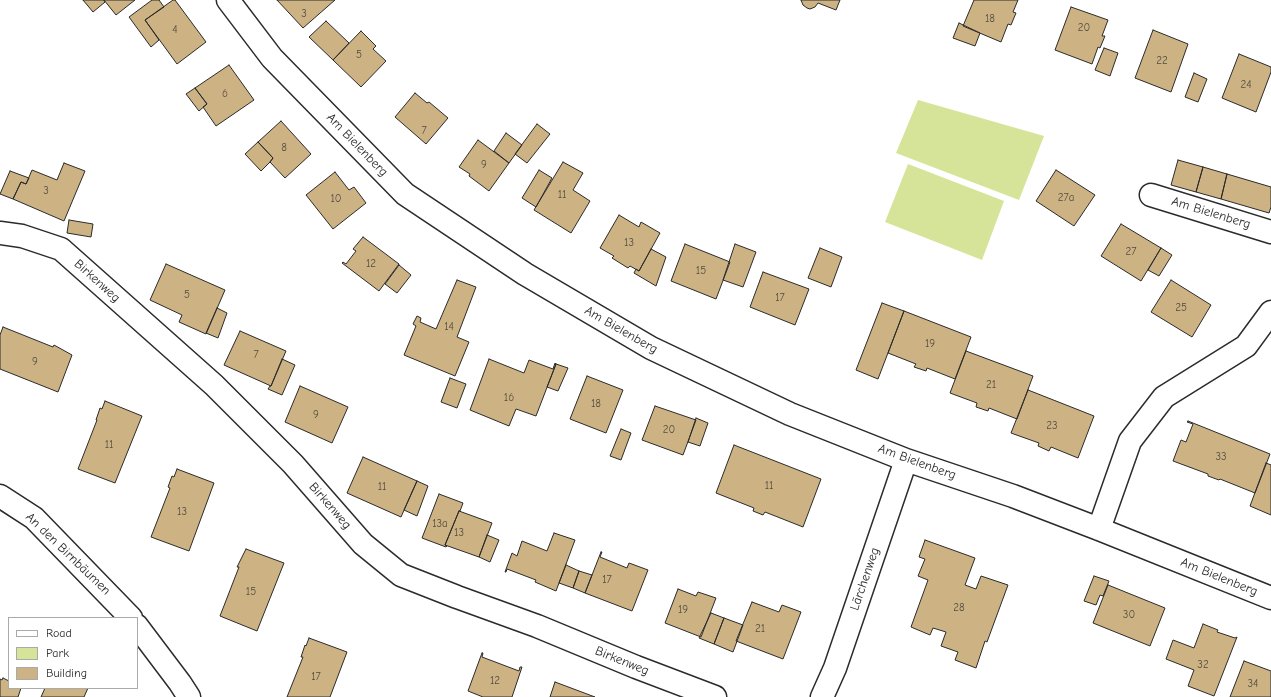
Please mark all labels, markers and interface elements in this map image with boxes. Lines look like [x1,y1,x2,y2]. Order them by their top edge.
house number: 3 [301,7,307,21]
house number: 18 [985,12,995,26]
house number: 20 [1078,21,1090,35]
house number: 4 [172,23,178,37]
house number: 5 [356,48,362,62]
house number: 22 [1156,54,1168,68]
house number: 24 [1240,78,1252,92]
house number: 6 [222,87,228,101]
street label: Am Bielenberg [323,110,391,180]
house number: 7 [421,124,427,138]
house number: 8 [281,141,287,155]
house number: 9 [481,158,487,172]
house number: 3 [43,184,49,198]
house number: 11 [558,188,566,202]
house number: 27a [1058,191,1074,205]
house number: 10 [330,192,342,206]
street label: Am Bielenberg [1170,194,1252,232]
house number: 13 [624,236,634,250]
house number: 27 [1126,245,1136,259]
street label: Birkenweg [71,256,123,306]
house number: 12 [366,257,376,271]
house number: 15 [696,264,706,278]
house number: 5 [184,288,190,302]
house number: 17 [775,291,785,305]
house number: 25 [1175,301,1187,315]
street label: Am Bielenberg [582,303,660,357]
house number: 14 [444,320,454,334]
house number: 19 [925,337,935,351]
house number: 7 [253,348,259,362]
house number: 9 [32,355,38,369]
house number: 21 [986,378,996,392]
house number: 16 [504,391,514,405]
house number: 18 [591,397,601,411]
house number: 9 [313,408,319,422]
house number: 23 [1046,419,1058,433]
house number: 20 [663,423,675,437]
house number: 11 [105,438,113,452]
street label: Am Bielenberg [876,441,958,483]
house number: 33 [1215,450,1227,464]
street label: Birkenweg [305,479,355,533]
house number: 11 [765,479,773,493]
house number: 11 [378,480,386,494]
house number: 13 [177,505,187,519]
street label: An den Birnbäumen [22,509,114,599]
house number: 13a [432,517,448,531]
house number: 13 [454,526,464,540]
street label: Lärchenweg [847,545,883,613]
street label: Am Bielenberg [1178,554,1260,600]
house number: 17 [602,573,612,587]
house number: 15 [246,585,256,599]
house number: 28 [953,601,965,615]
house number: 19 [678,603,688,617]
house number: 30 [1123,608,1135,622]
legend [8,617,138,689]
house number: 21 [755,622,765,636]
text: Road [46,626,72,640]
street label: Birkenweg [593,643,651,679]
text: Park [46,646,69,660]
house number: 32 [1197,658,1209,672]
text: Building [46,666,87,680]
house number: 17 [311,670,321,684]
house number: 12 [490,674,500,688]
house number: 34 [1248,677,1258,691]

